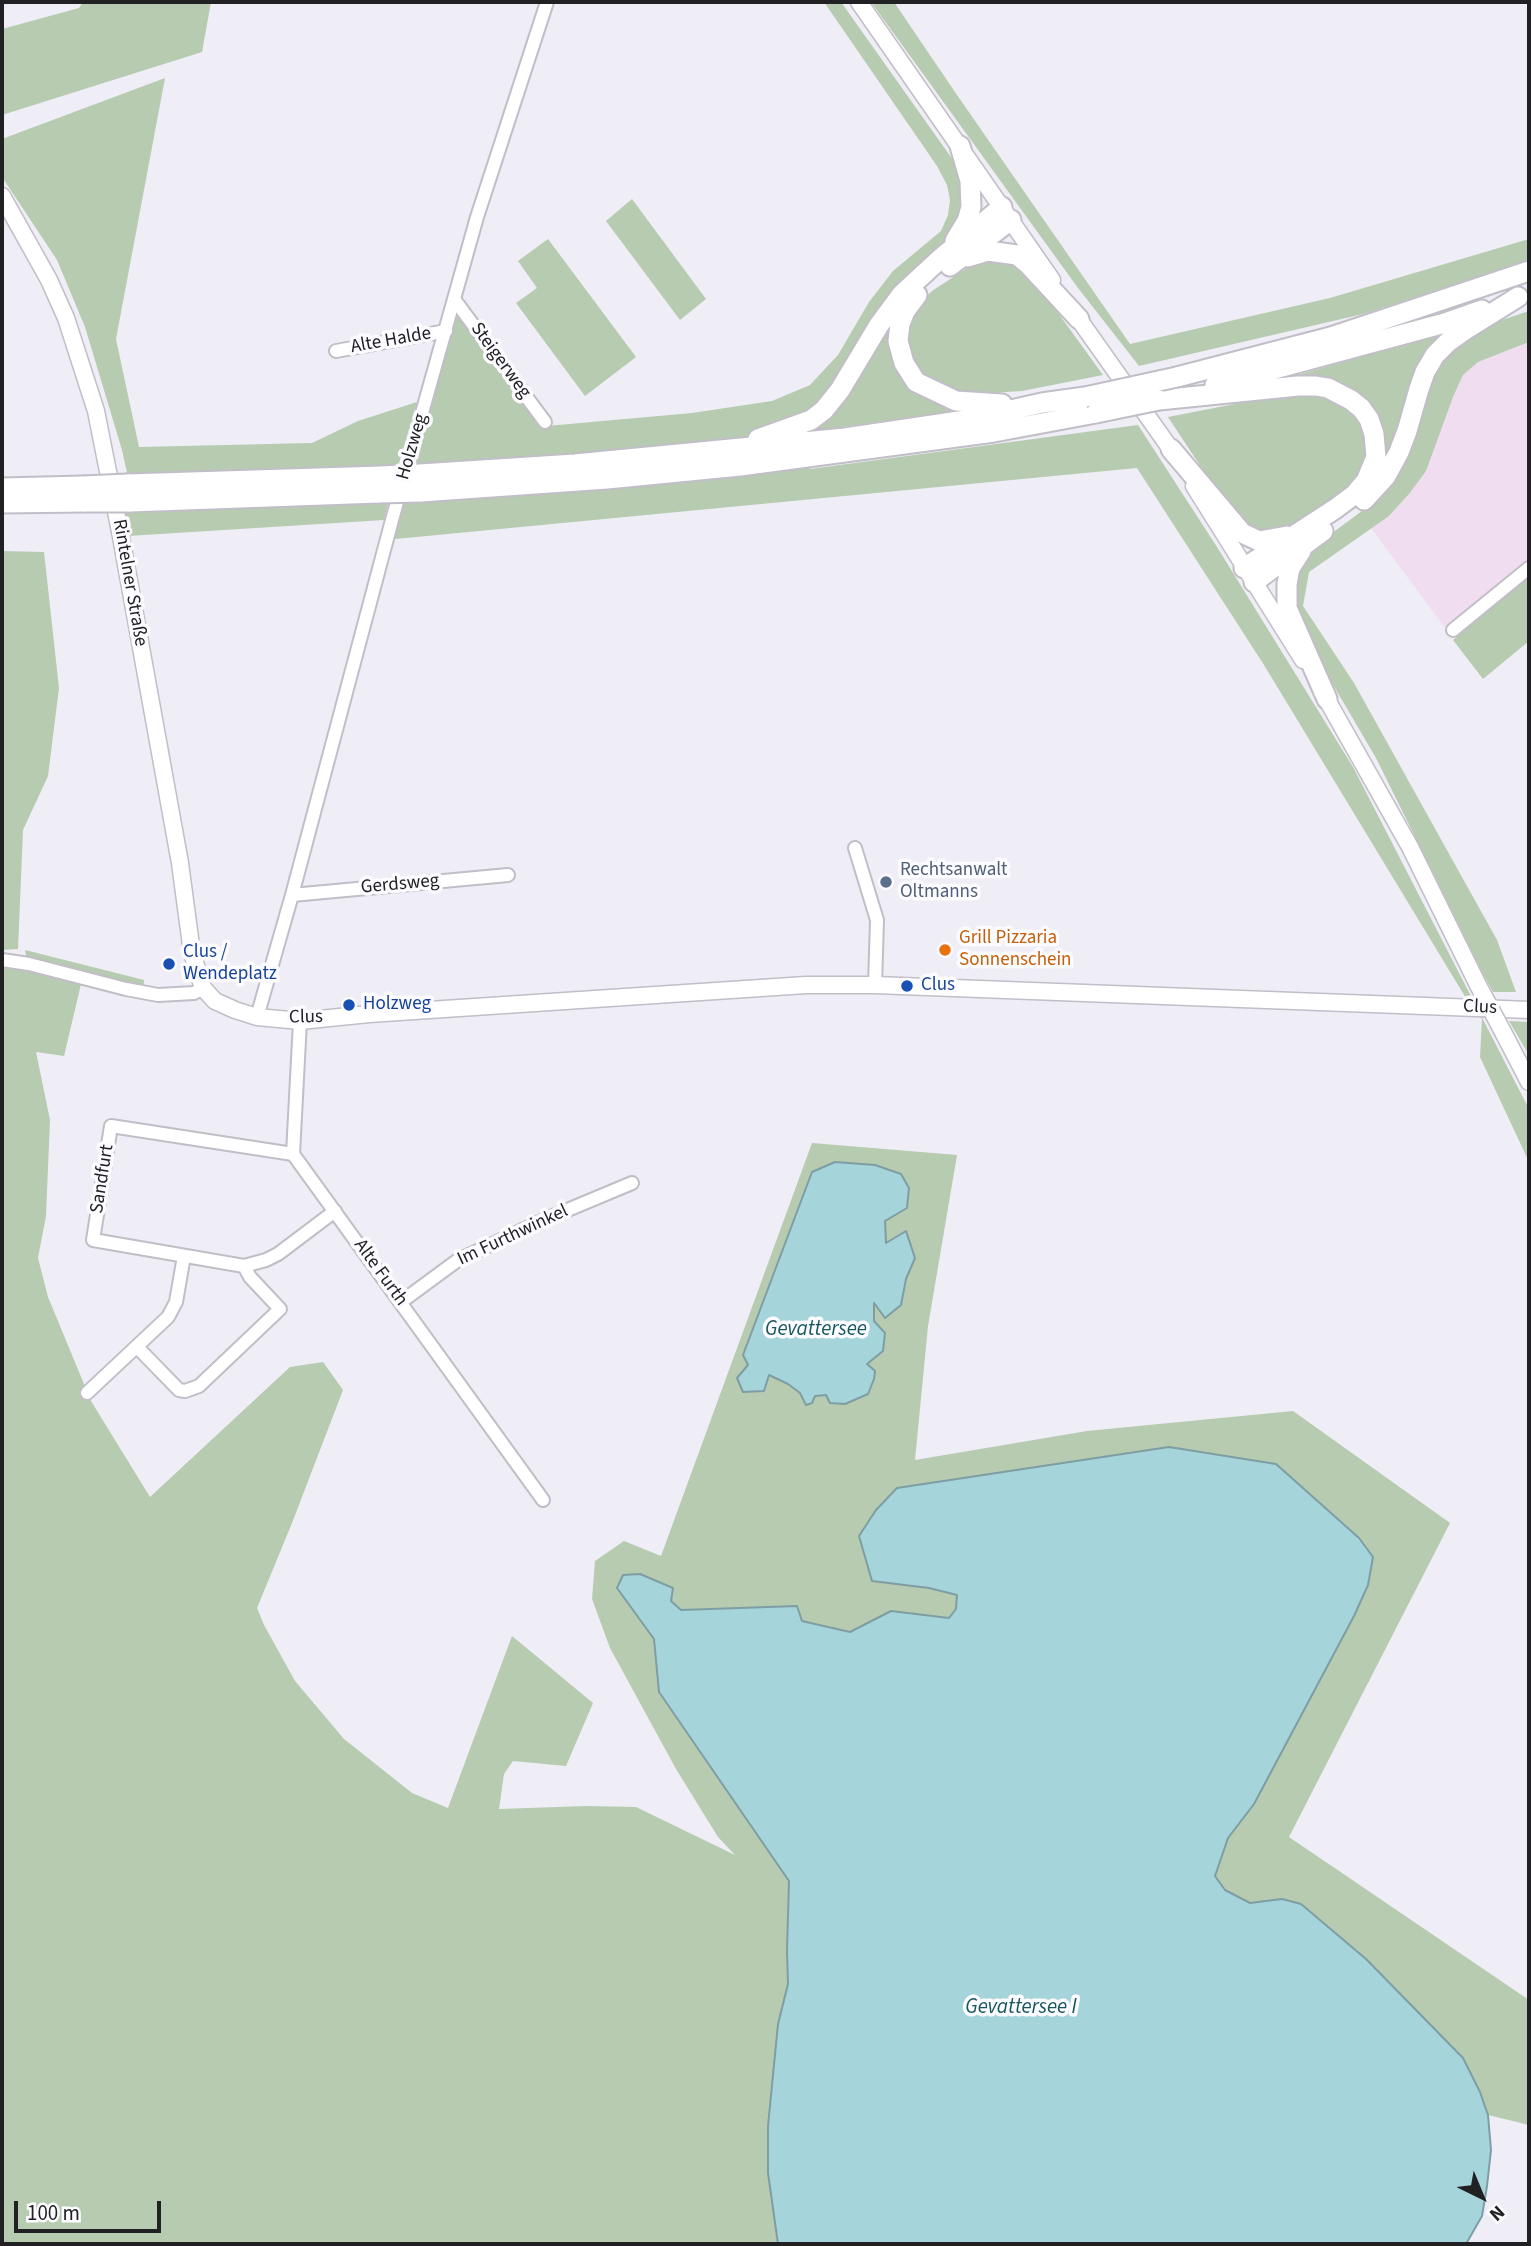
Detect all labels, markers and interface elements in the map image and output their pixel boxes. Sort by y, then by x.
street label: Steigerweg [465,319,535,403]
street label: Alte Halde [349,323,433,359]
street label: Holzweg [393,411,433,483]
street label: Rintelner Straße [107,518,151,648]
place label: Rechtsanwalt Oltmanns [900,860,1008,904]
street label: Gerdsweg [360,870,440,900]
marker: Rechtsanwalt Oltmanns [878,874,894,890]
place label: Grill Pizzaria Sonnenschein [959,928,1071,972]
place label: Clus / Wendeplatz [183,942,277,986]
marker: Grill Pizzaria Sonnenschein [937,942,953,958]
marker: Clus / Wendeplatz [161,956,177,972]
place label: Clus [921,975,955,997]
marker: Clus [899,978,915,994]
place label: Holzweg [363,994,431,1016]
street label: Clus [1462,996,1498,1020]
marker: Holzweg [341,997,357,1013]
street label: Clus [289,1006,323,1030]
street label: Sandfurt [86,1143,120,1215]
street label: Im Furthwinkel [454,1200,572,1272]
street label: Alte Furth [348,1235,412,1311]
water label: Gevattersee [765,1317,867,1343]
water label: Gevattersee I [965,1995,1077,2021]
north arrow [1447,2162,1517,2232]
scale bar [18,2186,164,2230]
text: 100 m [27,2198,80,2228]
text: N [1483,2199,1510,2227]

